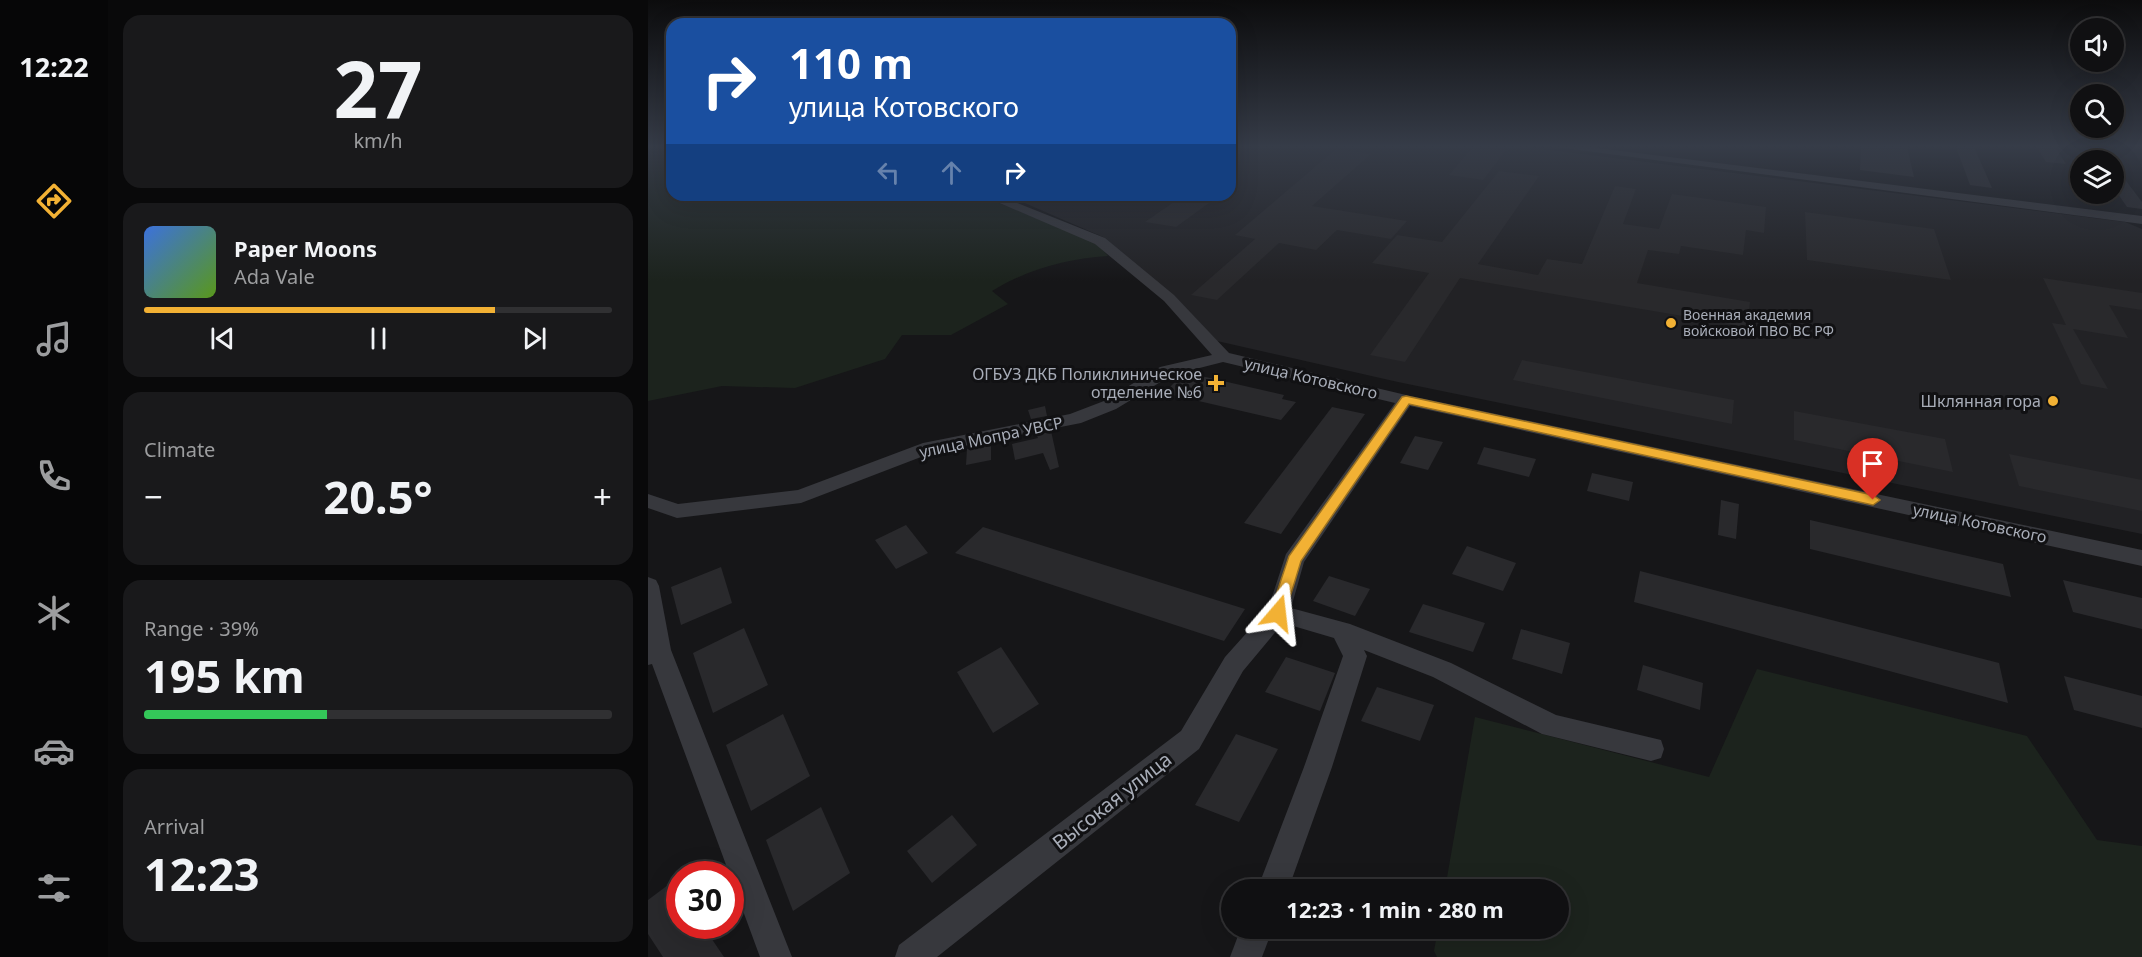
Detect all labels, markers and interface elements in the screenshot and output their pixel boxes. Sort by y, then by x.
map controls [2070,18,2124,204]
button: sound [2070,18,2124,72]
text: 110 m [789,34,913,91]
text: 27 [333,35,423,141]
icon: right [690,42,768,120]
text: 12:22 [19,48,89,85]
button: search [2070,84,2124,138]
text: улица Котовского [789,88,1019,125]
text: km/h [353,127,403,154]
button: layers [2070,150,2124,204]
icon: left [872,156,905,189]
icon: ahead [935,156,968,189]
icon: right [998,156,1031,189]
icon: directions [33,180,75,222]
text: Paper Moons [234,233,377,263]
text: Ada Vale [234,263,315,290]
place label: Военная академия войсковой ПВО ВС РФ [1683,305,1834,340]
marker: Военная академия войсковой ПВО ВС РФ [1664,316,1678,330]
icon: music [33,318,75,360]
icon: previous [206,322,239,355]
icon: pause [362,322,395,355]
icon: next [518,322,551,355]
street label: улица Котовского [1242,352,1380,404]
place label: ОГБУЗ ДКБ Поликлиническое отделение №6 [972,363,1202,403]
marker: ОГБУЗ ДКБ Поликлиническое отделение №6 [1207,374,1225,392]
place label: Шклянная гора [1920,390,2041,412]
marker: Шклянная гора [2046,394,2060,408]
street label: улица Мопра УВСР [917,411,1065,463]
text: Climate [144,436,215,463]
pin [1847,438,1898,500]
icon: arrive [1856,447,1889,480]
icon: phone [33,455,75,497]
text: 20.5° [324,466,432,527]
text: − [144,474,163,519]
text: + [593,474,612,519]
street label: улица Котовского [1911,498,2049,548]
position arrow [1246,581,1310,645]
icon: climate [33,592,75,634]
text: Range · 39% [144,615,259,642]
text: 195 km [144,645,305,706]
icon: car [33,730,75,772]
street label: Высокая улица [1046,745,1177,856]
text: Arrival [144,813,205,840]
text: 12:23 [144,843,260,904]
speed limit sign: 30 [666,861,744,939]
icon: filters [33,867,75,909]
text: 12:23 · 1 min · 280 m [1286,894,1504,924]

